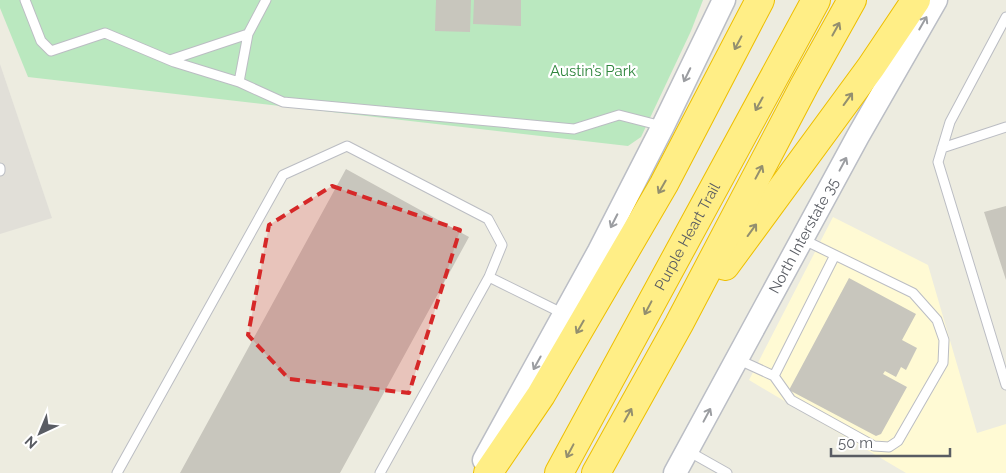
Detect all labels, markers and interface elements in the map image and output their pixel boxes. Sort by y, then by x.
one-way arrow [918,16,928,30]
one-way arrow [831,22,841,37]
one-way arrow [733,35,742,50]
park label: Austin’s Park [550,62,636,80]
one-way arrow [682,67,691,82]
one-way arrow [842,93,853,106]
one-way arrow [754,97,764,111]
one-way arrow [838,157,848,172]
one-way arrow [754,165,764,180]
street label: North Interstate 35 [765,175,842,297]
street label: Purple Heart Trail [651,179,724,294]
one-way arrow [657,179,666,194]
one-way arrow [609,213,619,228]
one-way arrow [747,223,757,237]
one-way arrow [643,301,653,316]
one-way arrow [575,320,585,334]
one-way arrow [532,356,542,371]
one-way arrow [702,407,712,422]
north arrow [15,408,65,458]
one-way arrow [624,408,634,423]
scale bar [831,426,950,458]
text: N [22,433,40,452]
text: 50 m [838,434,873,452]
one-way arrow [565,444,575,458]

